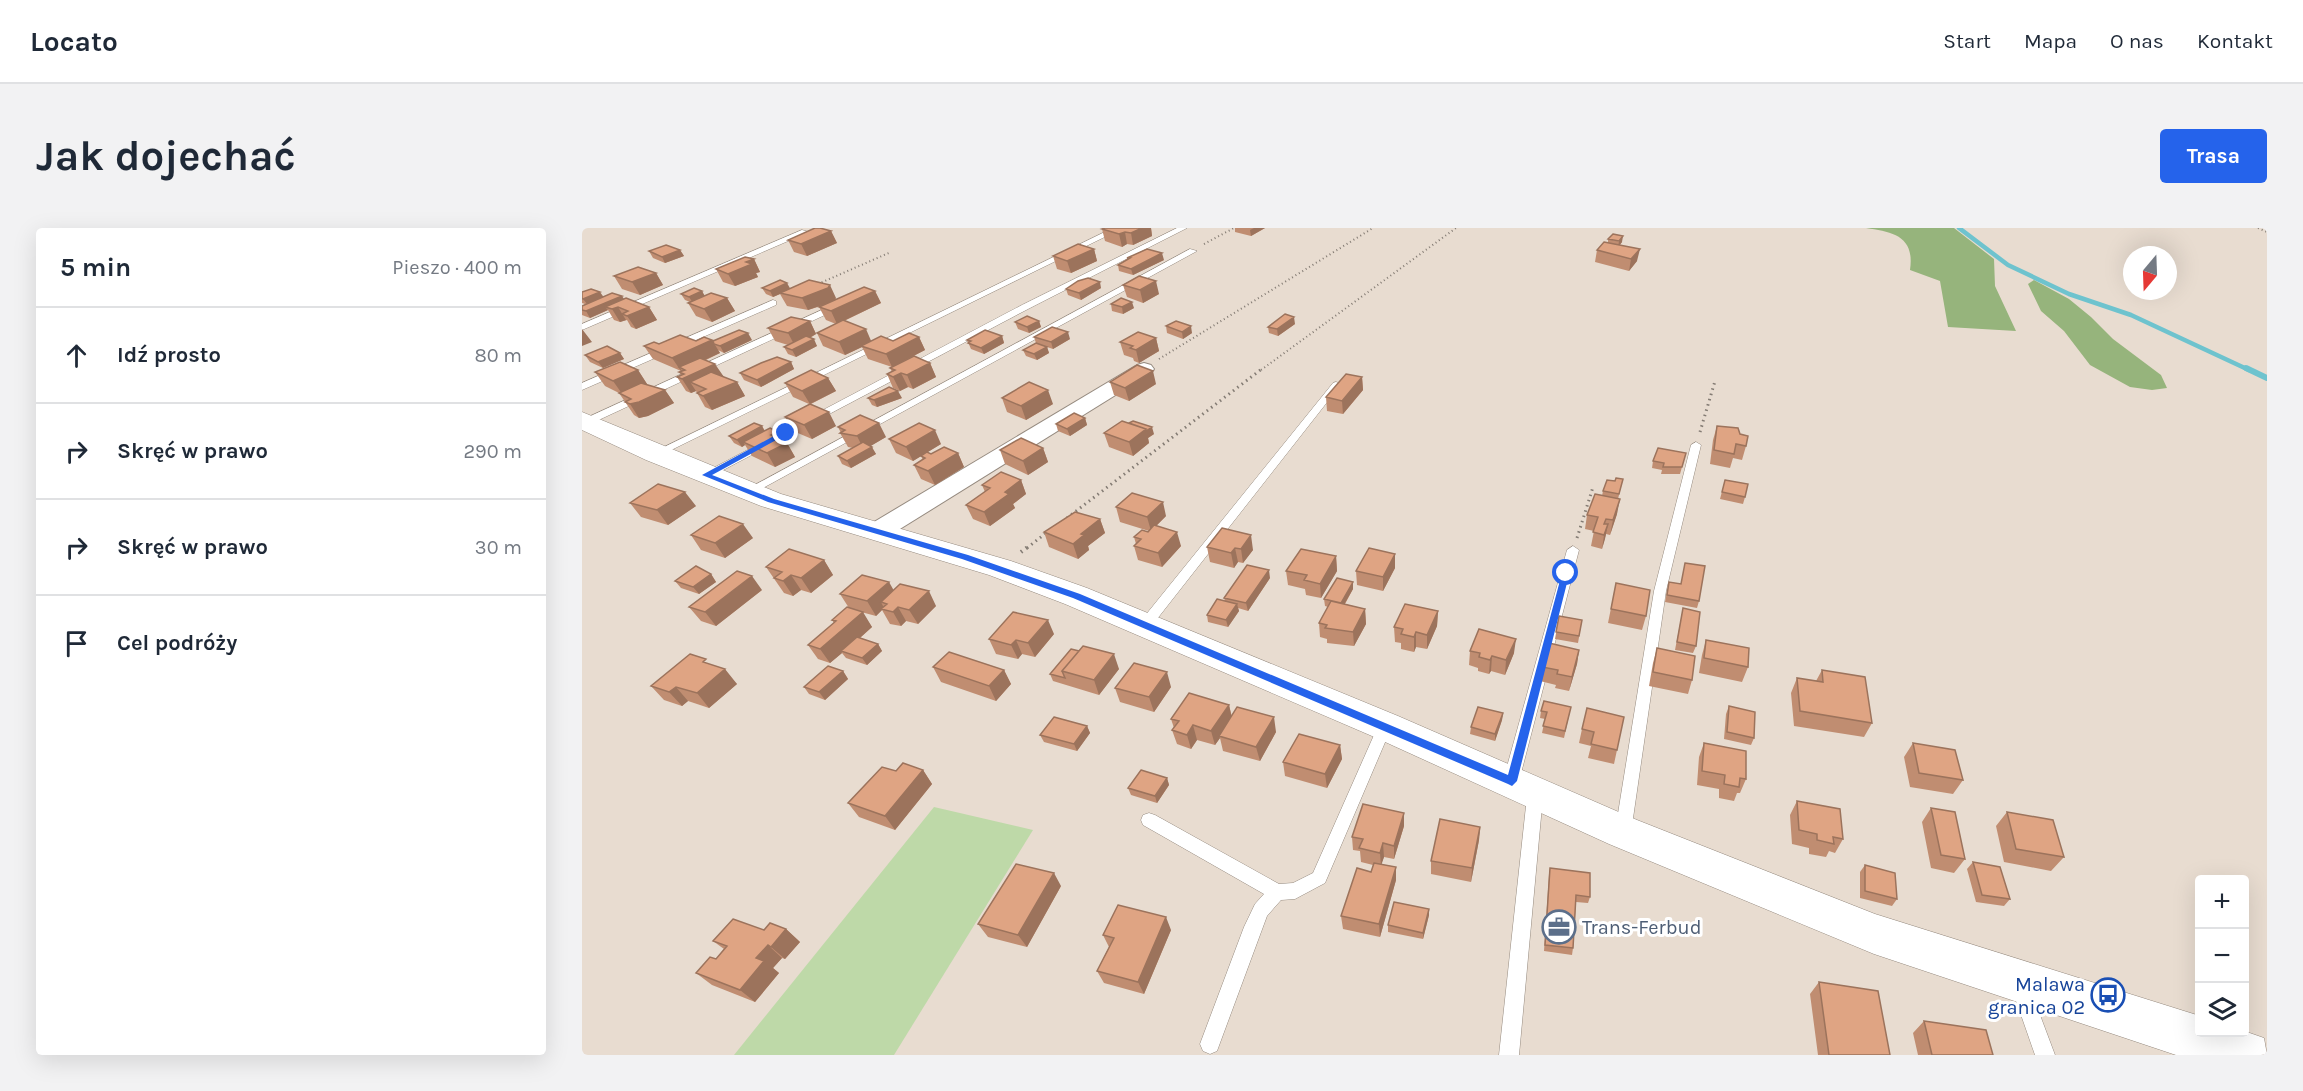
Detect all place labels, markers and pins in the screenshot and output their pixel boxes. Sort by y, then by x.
office icon: Trans-Ferbud [1541,909,1577,945]
place label: Trans-Ferbud [1582,916,1702,939]
place label: Malawa granica 02 [1988,973,2085,1019]
bus stop icon: Malawa granica 02 [2090,977,2126,1013]

